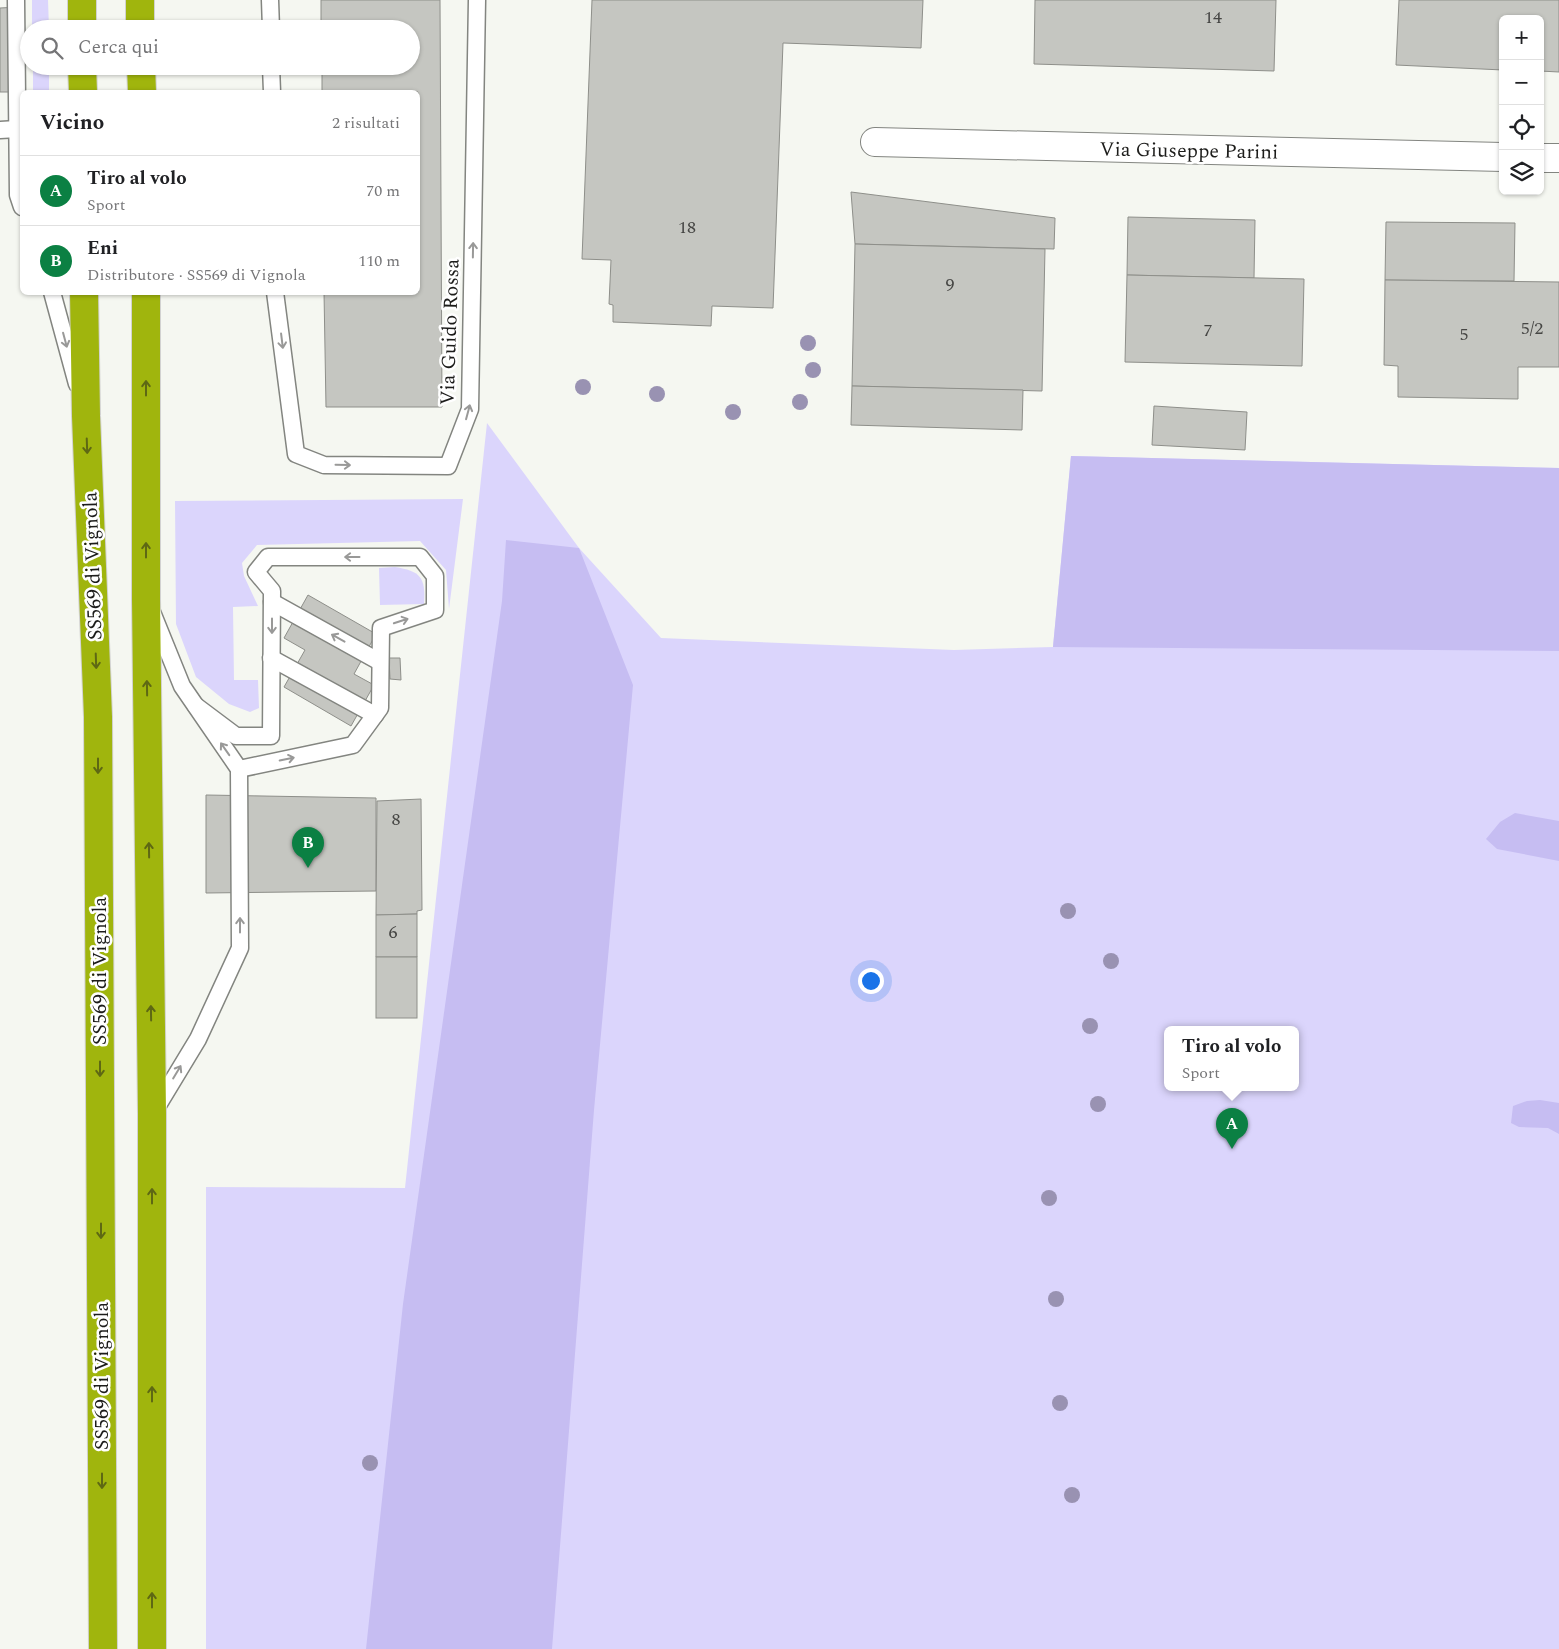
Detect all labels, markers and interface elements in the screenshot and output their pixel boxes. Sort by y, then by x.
house number: 14 [1204,4,1222,31]
map controls [1499,15,1544,195]
button: + [1499,15,1544,60]
search box [20,20,420,75]
text: Cerca qui [78,33,159,62]
icon: search [38,34,66,62]
button: − [1499,60,1544,105]
button: locate [1499,105,1544,150]
text: Vicino [40,107,104,139]
text: 2 risultati [332,111,400,135]
street label: Via Giuseppe Parini [1099,134,1279,168]
button: layers [1499,150,1544,195]
text: Tiro al volo [87,164,187,193]
text: A [50,179,62,203]
text: 70 m [366,179,400,203]
text: Sport [87,193,125,217]
house number: 18 [678,214,696,241]
text: Eni [87,234,118,263]
one-way arrow [468,242,478,258]
text: B [50,249,62,273]
text: 110 m [358,249,400,273]
street label: Via Guido Rossa [432,258,468,406]
text: Distributore · SS569 di Vignola [87,263,306,287]
house number: 9 [946,271,955,298]
house number: 5/2 [1521,315,1543,342]
house number: 7 [1204,317,1213,344]
house number: 5 [1460,321,1469,348]
one-way arrow [61,331,70,347]
one-way arrow [277,333,287,349]
one-way arrow [141,380,151,396]
one-way arrow [464,405,473,421]
one-way arrow [82,438,91,454]
one-way arrow [334,460,351,470]
street label: SS569 di Vignola [75,491,111,641]
one-way arrow [141,543,151,559]
one-way arrow [344,552,360,562]
one-way arrow [392,616,408,626]
one-way arrow [267,617,276,633]
one-way arrow [331,633,345,643]
one-way arrow [91,653,100,669]
one-way arrow [142,680,152,696]
one-way arrow [220,742,231,756]
one-way arrow [278,753,294,763]
one-way arrow [93,758,103,774]
house number: 8 [392,806,401,833]
pin: B [292,827,324,868]
one-way arrow [144,843,154,859]
street label: SS569 di Vignola [85,897,115,1045]
one-way arrow [235,917,245,934]
house number: 6 [389,919,398,946]
your location [858,968,884,994]
one-way arrow [146,1005,156,1022]
popup [1164,1026,1299,1091]
text: Tiro al volo [1182,1032,1281,1061]
one-way arrow [95,1060,105,1076]
text: Sport [1182,1061,1220,1085]
one-way arrow [173,1066,183,1080]
pin: A [1216,1108,1248,1149]
one-way arrow [147,1188,157,1204]
one-way arrow [96,1222,106,1239]
street label: SS569 di Vignola [87,1302,117,1450]
one-way arrow [147,1386,156,1402]
one-way arrow [97,1472,107,1489]
one-way arrow [147,1593,157,1609]

